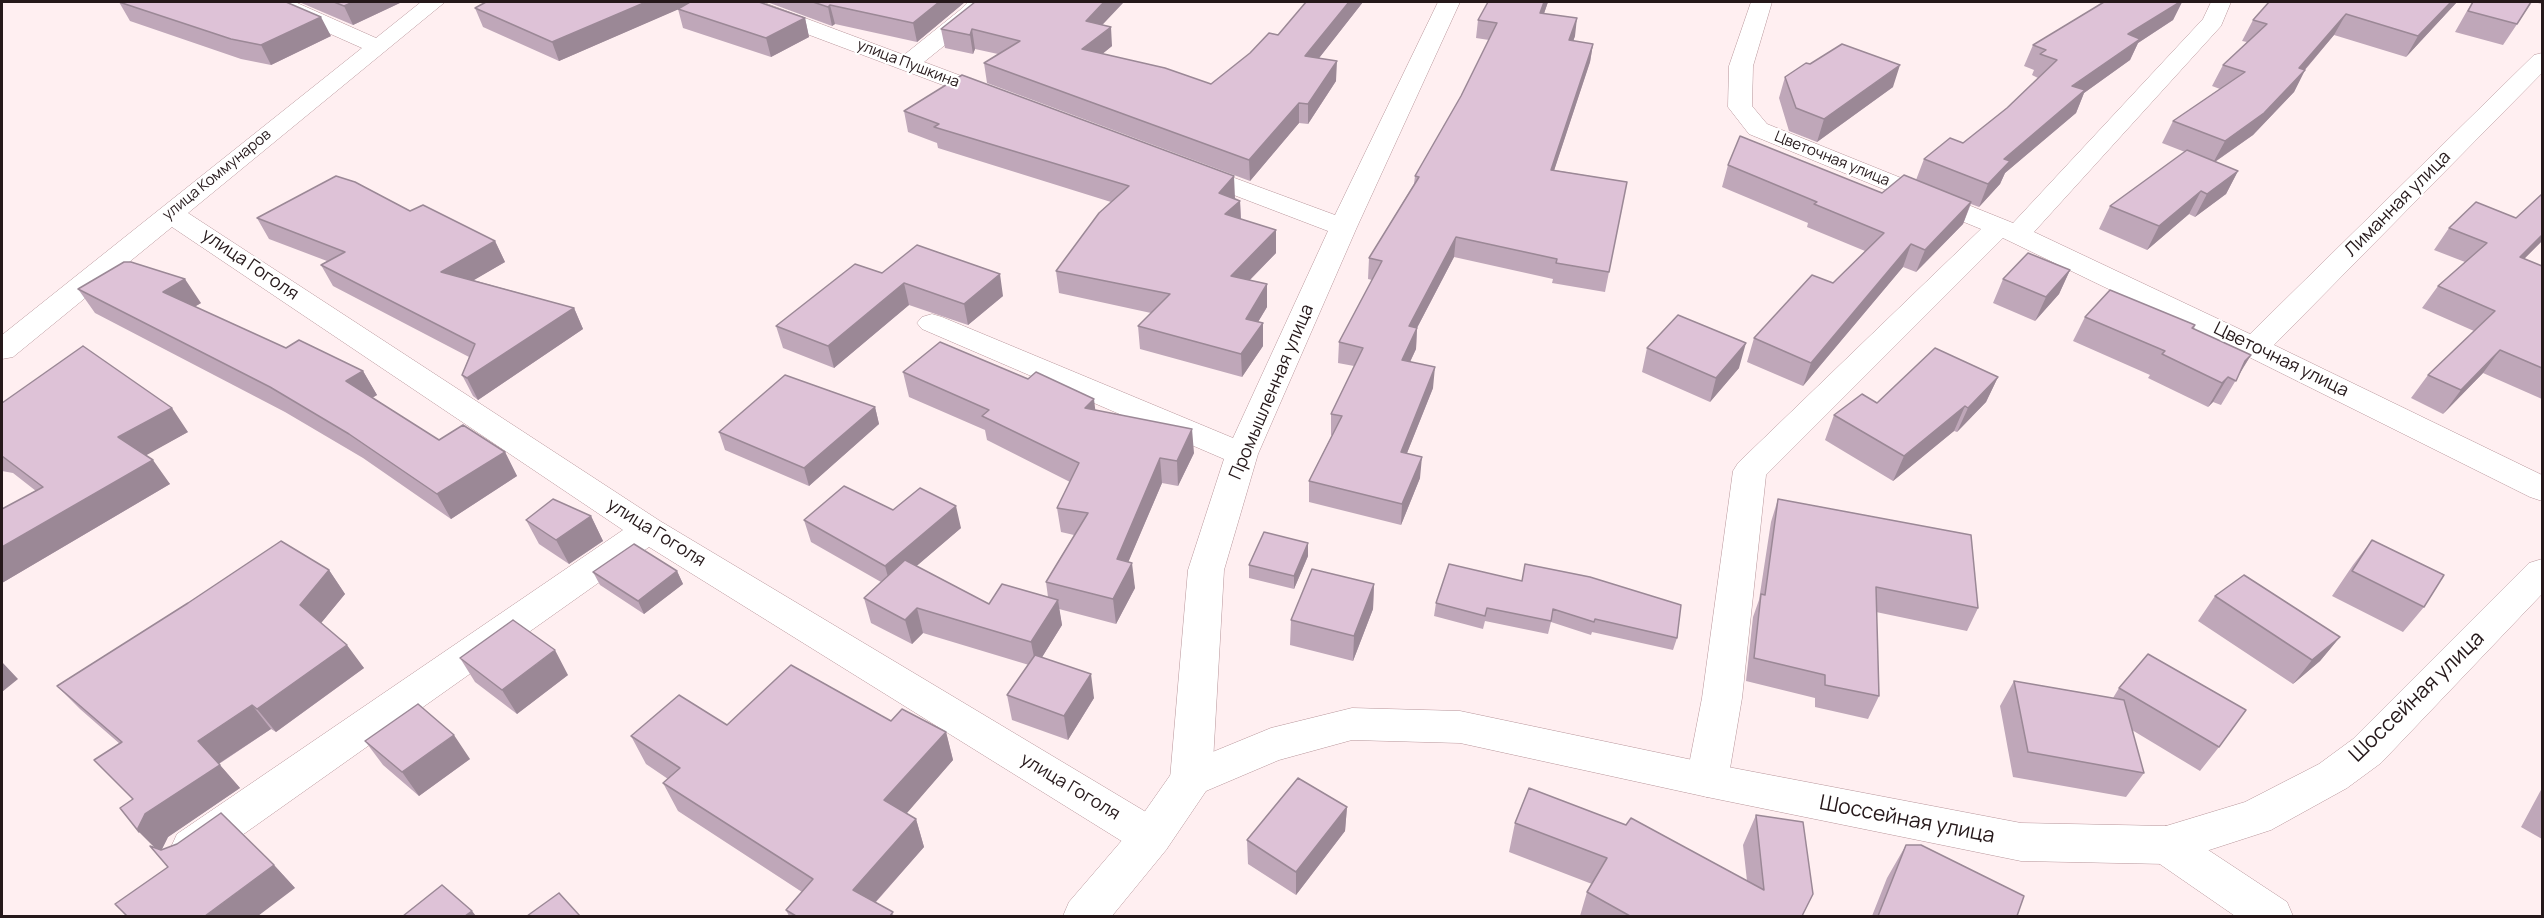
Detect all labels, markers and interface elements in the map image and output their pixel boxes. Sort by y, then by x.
street label: улица Пушкина [854,36,962,92]
street label: улица Коммунаров [159,126,275,224]
street label: Цветочная улица [1772,128,1892,190]
street label: Лиманная улица [2341,147,2455,261]
street label: улица Гоголя [197,225,303,305]
street label: Промышленная улица [1225,301,1319,483]
street label: Цветочная улица [2210,318,2352,402]
street label: улица Гоголя [603,494,709,572]
street label: Шоссейная улица [2344,626,2490,768]
street label: улица Гоголя [1016,749,1124,825]
street label: Шоссейная улица [1817,791,1997,849]

